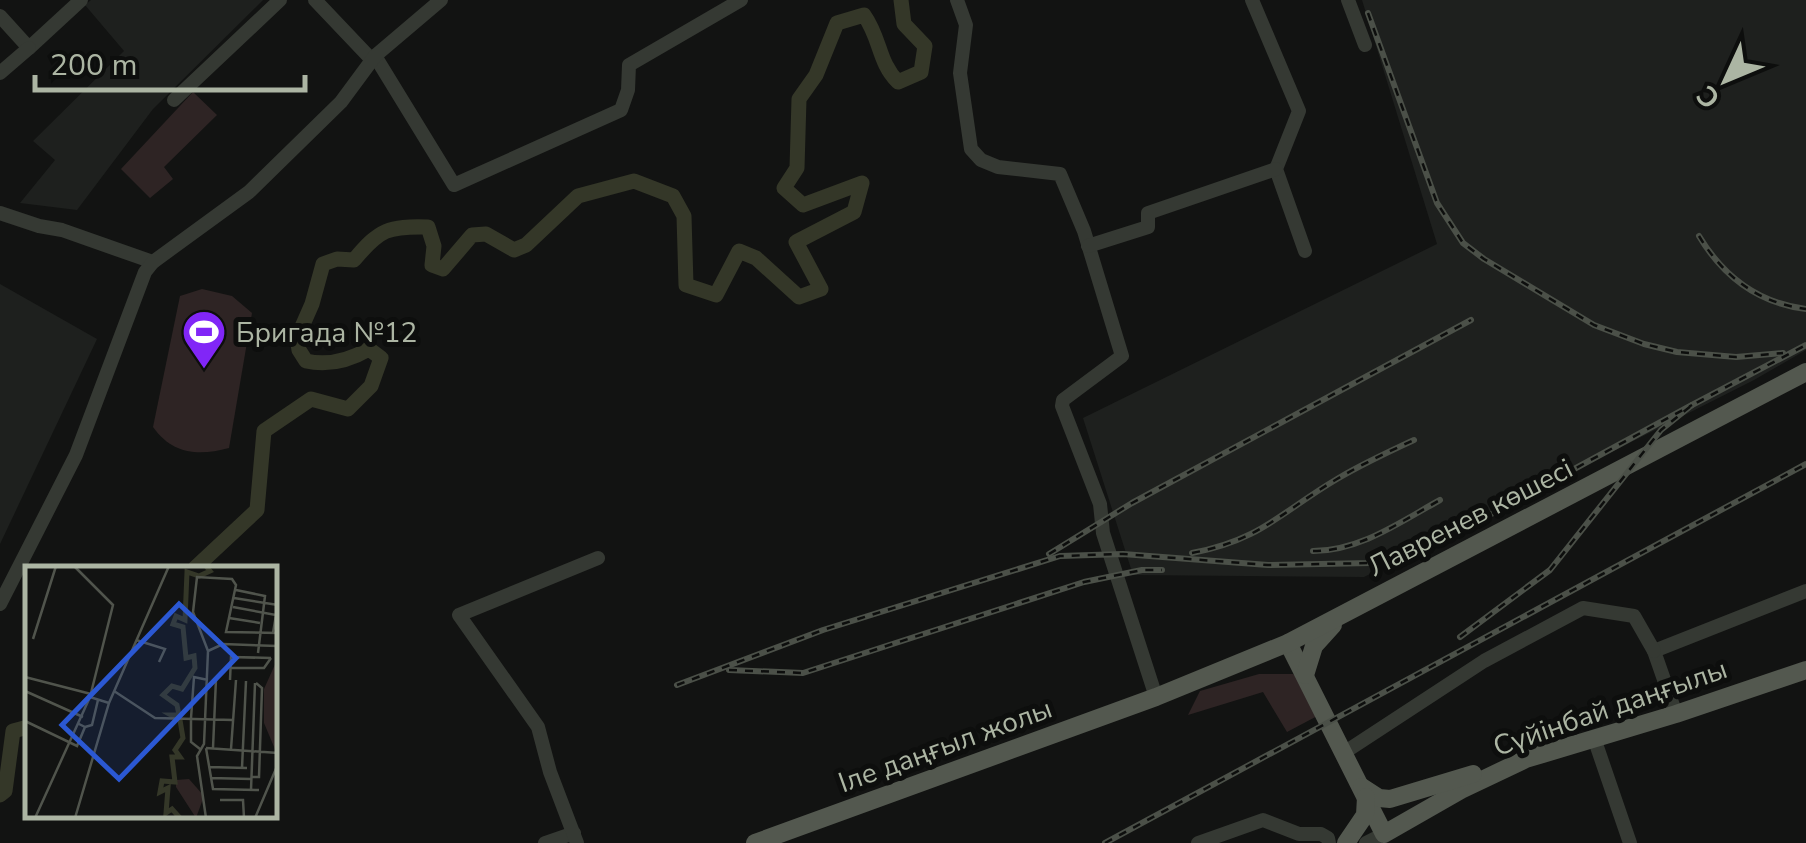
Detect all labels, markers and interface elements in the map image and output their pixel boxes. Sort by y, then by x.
scale bar [35,30,305,92]
north arrow [1676,30,1776,130]
text: 200 m [50,45,137,86]
text: С [1688,77,1729,117]
sports icon: Бригада №12 [181,309,227,370]
place label: Бригада №12 [236,314,417,352]
street label: Лавренев көшесі [1361,450,1579,586]
inset map [25,566,278,818]
street label: Сүйінбай даңғылы [1488,650,1732,766]
street label: Іле даңғыл жолы [833,690,1057,802]

